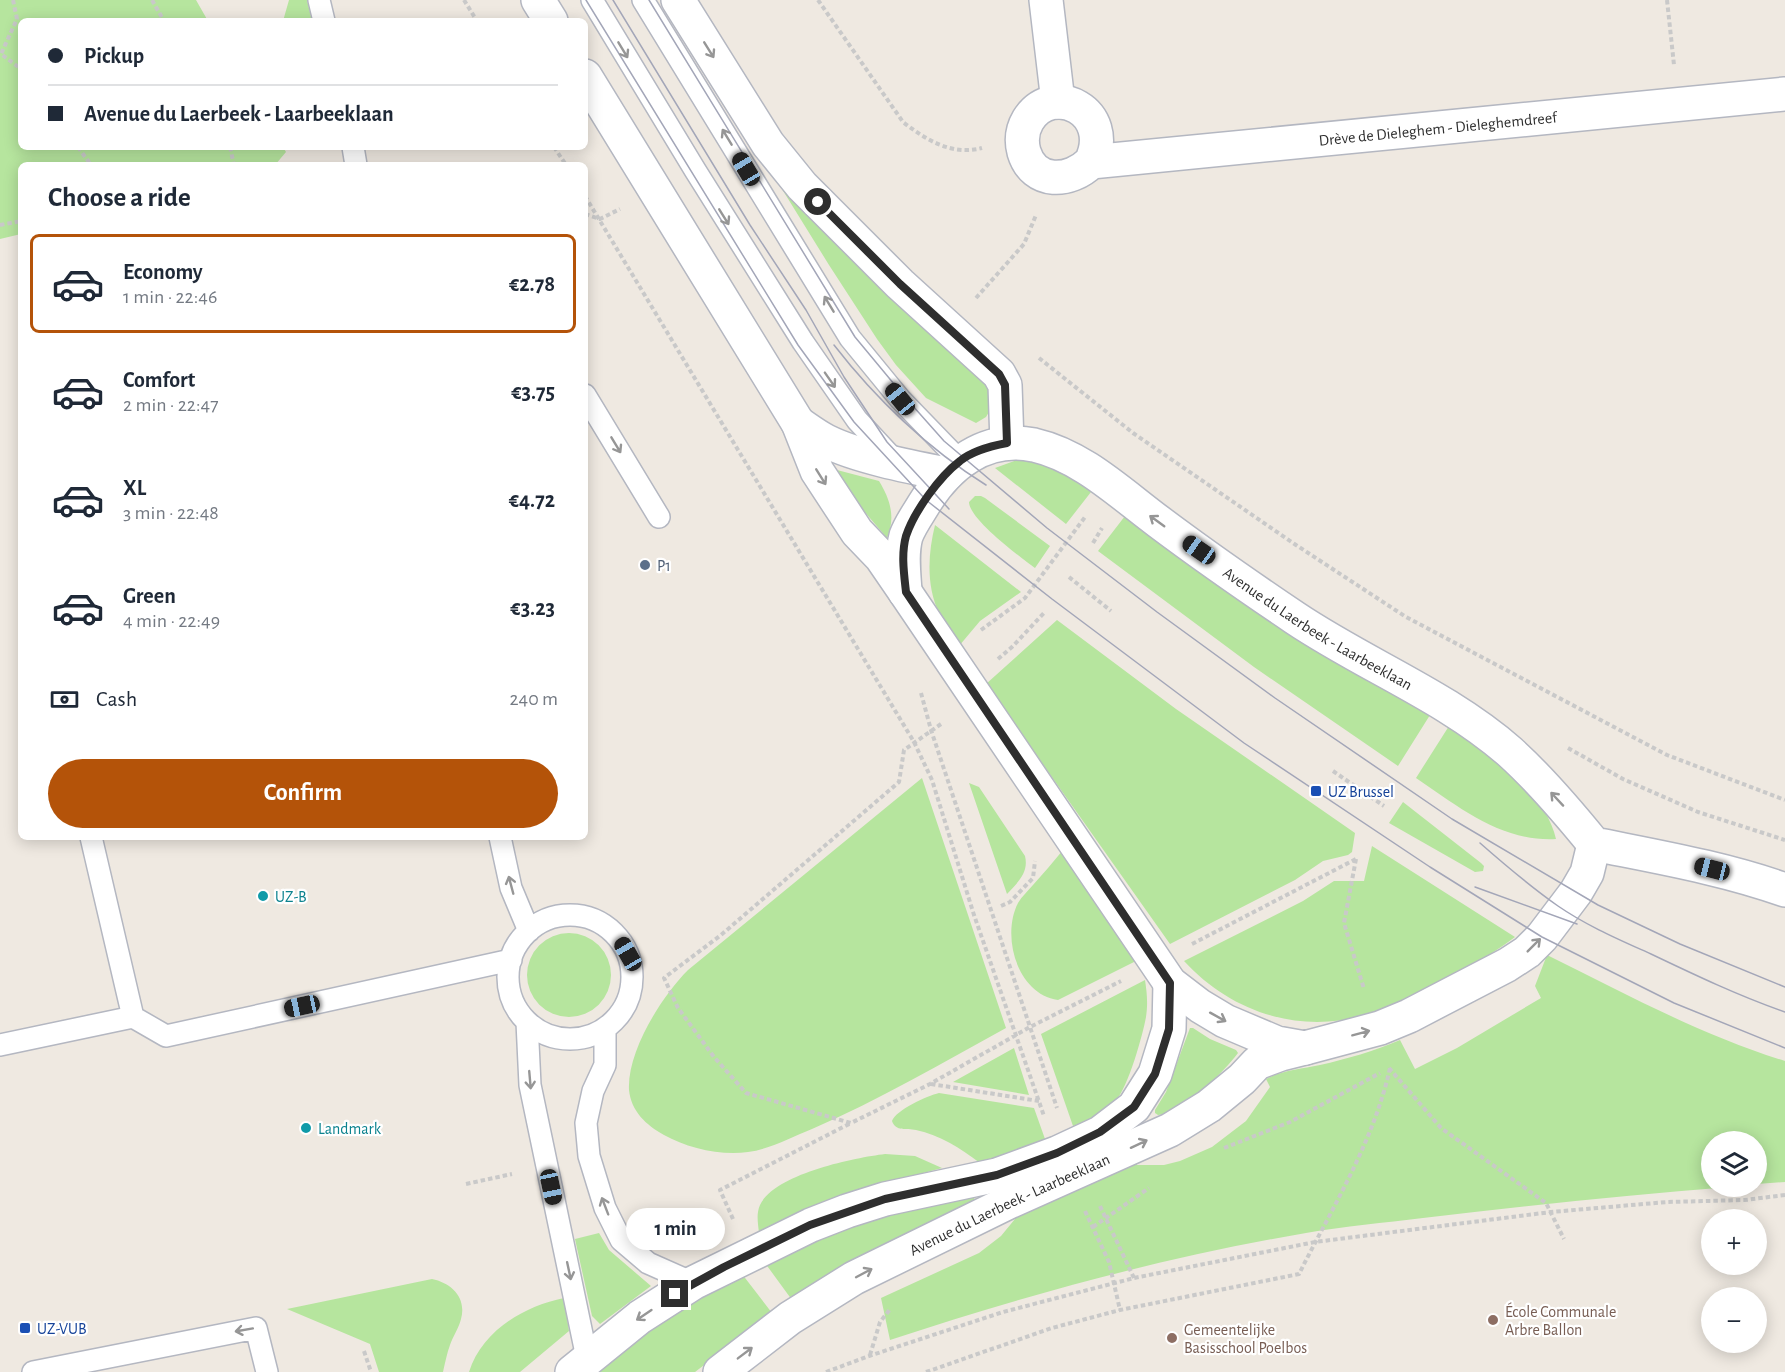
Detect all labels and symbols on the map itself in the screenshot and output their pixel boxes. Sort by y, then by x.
one-way arrow [617,41,629,58]
one-way arrow [704,41,716,58]
street label: Drève de Dieleghem - Dieleghemdreef [1318,109,1559,149]
one-way arrow [721,129,733,146]
car [729,149,763,189]
route start [804,188,831,215]
one-way arrow [718,208,730,225]
one-way arrow [822,296,834,313]
one-way arrow [824,372,836,388]
car [882,379,918,419]
one-way arrow [610,436,622,453]
one-way arrow [816,468,828,485]
one-way arrow [1150,514,1166,527]
car [1179,532,1219,568]
marker: P1 [638,558,652,572]
place label: P1 [657,558,671,574]
street label: Avenue du Laerbeek - Laarbeeklaan [1220,564,1415,693]
marker: UZ Brussel [1309,784,1323,798]
place label: UZ Brussel [1328,784,1394,800]
one-way arrow [1550,792,1564,807]
car [1692,856,1732,882]
one-way arrow [505,876,516,895]
marker: UZ-B [256,889,270,903]
place label: UZ-B [275,889,307,905]
car [611,934,645,974]
one-way arrow [1527,937,1542,952]
car [283,993,321,1019]
one-way arrow [1210,1011,1227,1023]
one-way arrow [1352,1027,1371,1038]
one-way arrow [525,1070,536,1089]
marker: Landmark [299,1121,313,1135]
place label: Landmark [318,1121,382,1137]
one-way arrow [1130,1138,1148,1150]
street label: Avenue du Laerbeek - Laarbeeklaan [907,1151,1112,1259]
car [538,1168,564,1206]
one-way arrow [599,1198,610,1216]
callout: 1 min [626,1207,724,1249]
one-way arrow [564,1261,575,1280]
one-way arrow [855,1266,873,1278]
route end [661,1280,688,1307]
place label: École Communale Arbre Ballon [1505,1302,1616,1338]
one-way arrow [636,1309,652,1321]
marker: École Communale Arbre Ballon [1486,1313,1500,1327]
marker: UZ-VUB [18,1321,32,1335]
place label: UZ-VUB [37,1321,87,1337]
place label: Gemeentelijke Basisschool Poelbos [1184,1322,1307,1356]
one-way arrow [235,1325,254,1336]
marker: Gemeentelijke Basisschool Poelbos [1165,1331,1179,1345]
one-way arrow [736,1346,752,1359]

